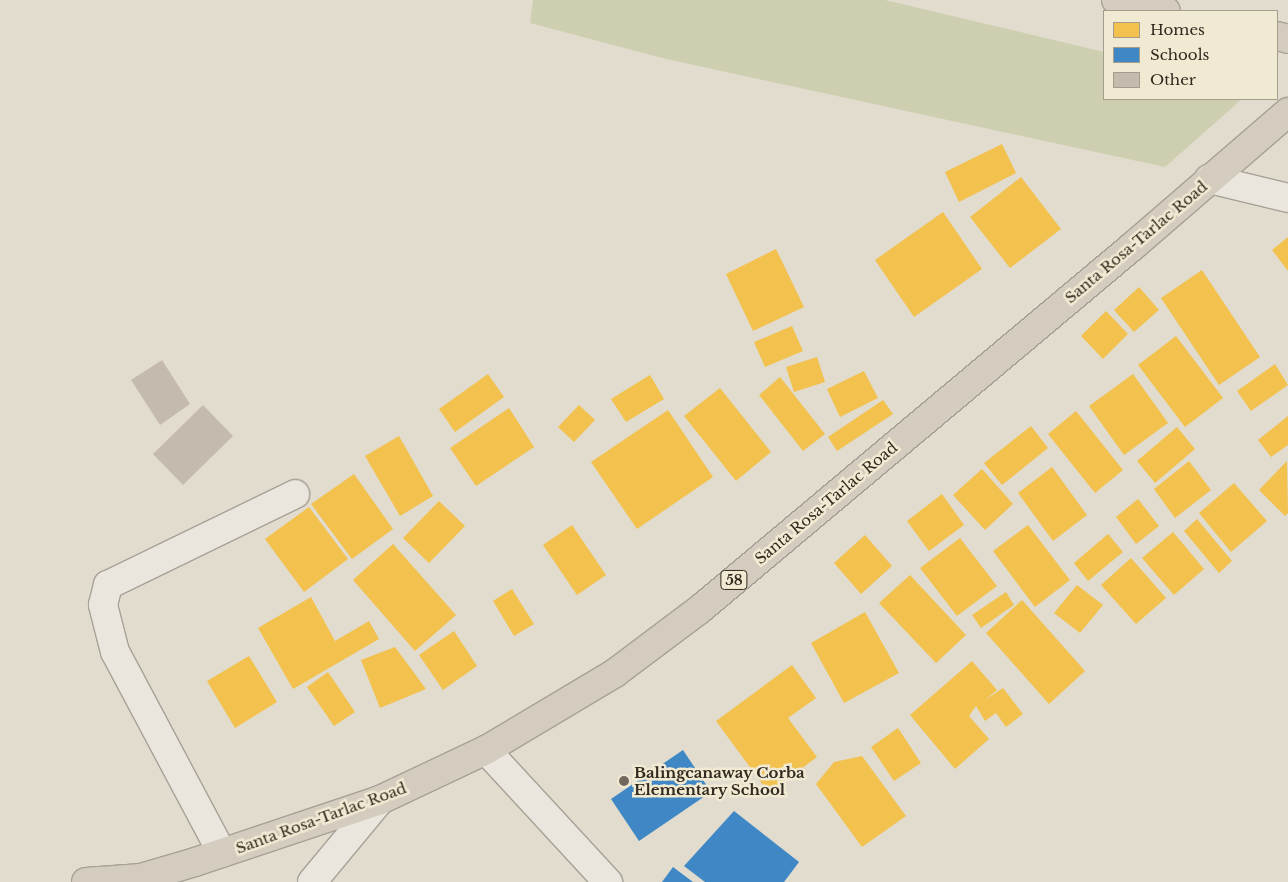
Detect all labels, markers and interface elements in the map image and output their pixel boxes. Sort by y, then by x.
legend [1103,10,1278,100]
text: Homes [1150,20,1205,39]
text: Schools [1150,45,1209,64]
text: Other [1150,70,1196,89]
street label: Santa Rosa-Tarlac Road [1061,177,1211,307]
street label: Santa Rosa-Tarlac Road [751,438,901,568]
road number: 58 [720,568,748,592]
place label: Balingcanaway Corba Elementary School [634,763,805,798]
marker: Balingcanaway Corba Elementary School [618,775,630,787]
street label: Santa Rosa-Tarlac Road [233,779,409,857]

